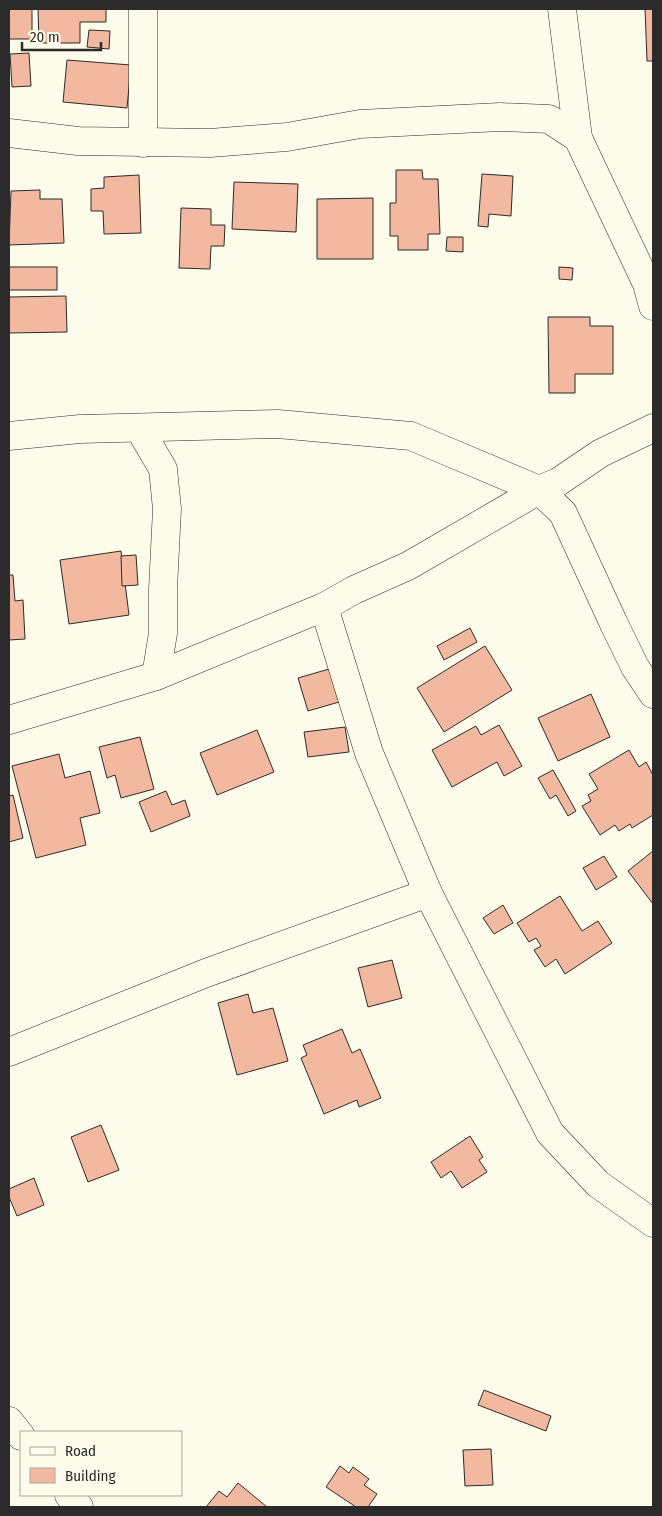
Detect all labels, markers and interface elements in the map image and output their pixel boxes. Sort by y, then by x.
scale bar [22,20,101,52]
text: 20 m [30,28,60,46]
legend [20,1431,182,1496]
text: Road [65,1442,96,1460]
text: Building [65,1467,116,1485]

